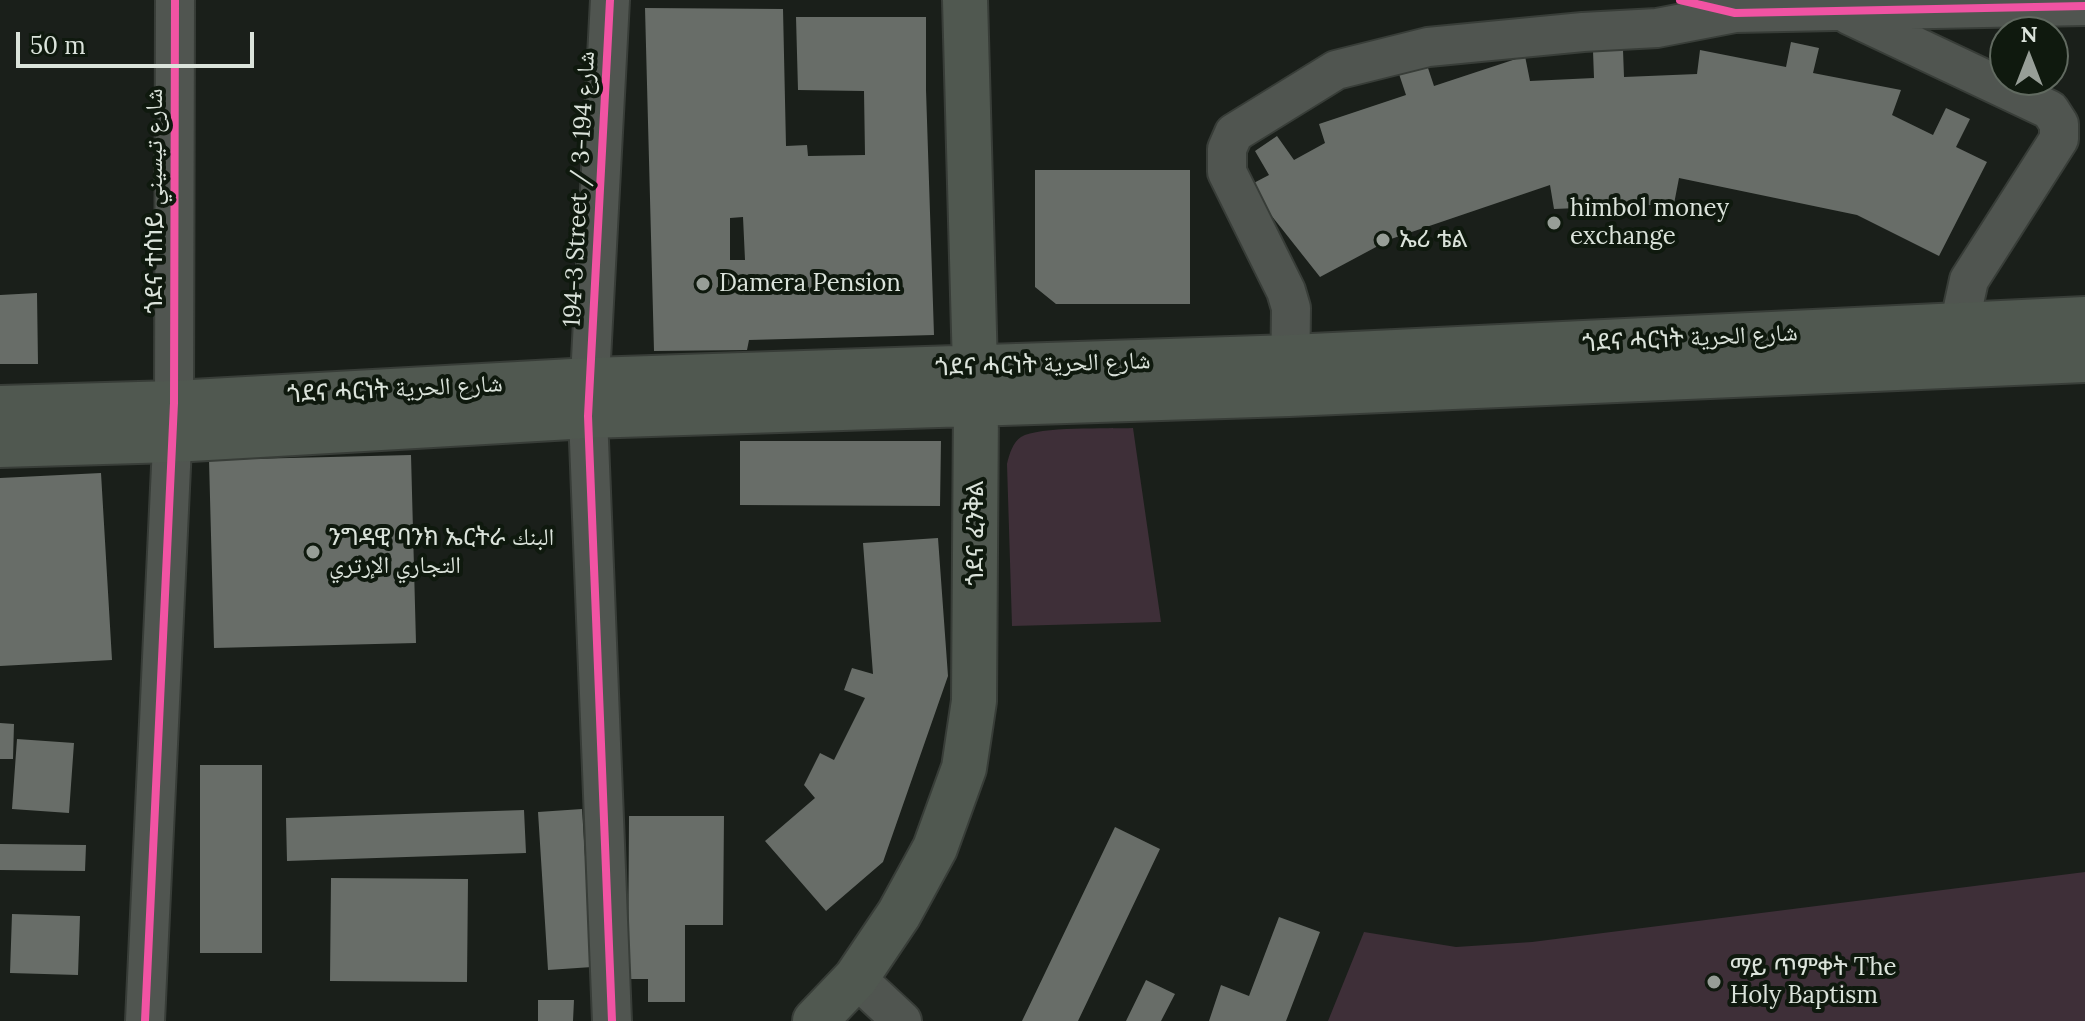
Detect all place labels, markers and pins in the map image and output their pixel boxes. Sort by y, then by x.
place label: himbol money exchange [1570,195,1729,251]
marker: himbol money exchange [1545,214,1563,232]
place label: ኤሪ ቴል [1399,226,1468,254]
marker: ኤሪ ቴል [1374,231,1392,249]
place label: Damera Pension [719,270,901,298]
marker: Damera Pension [694,275,712,293]
place label: ንግዳዊ ባንክ ኤርትራ البنك التجاري الإرتري [329,524,554,580]
marker: ንግዳዊ ባንክ ኤርትራ البنك التجاري الإرتري [304,543,322,561]
place label: ማይ ጥምቀት The Holy Baptism [1730,954,1897,1010]
marker: ማይ ጥምቀት The Holy Baptism [1705,973,1723,991]

